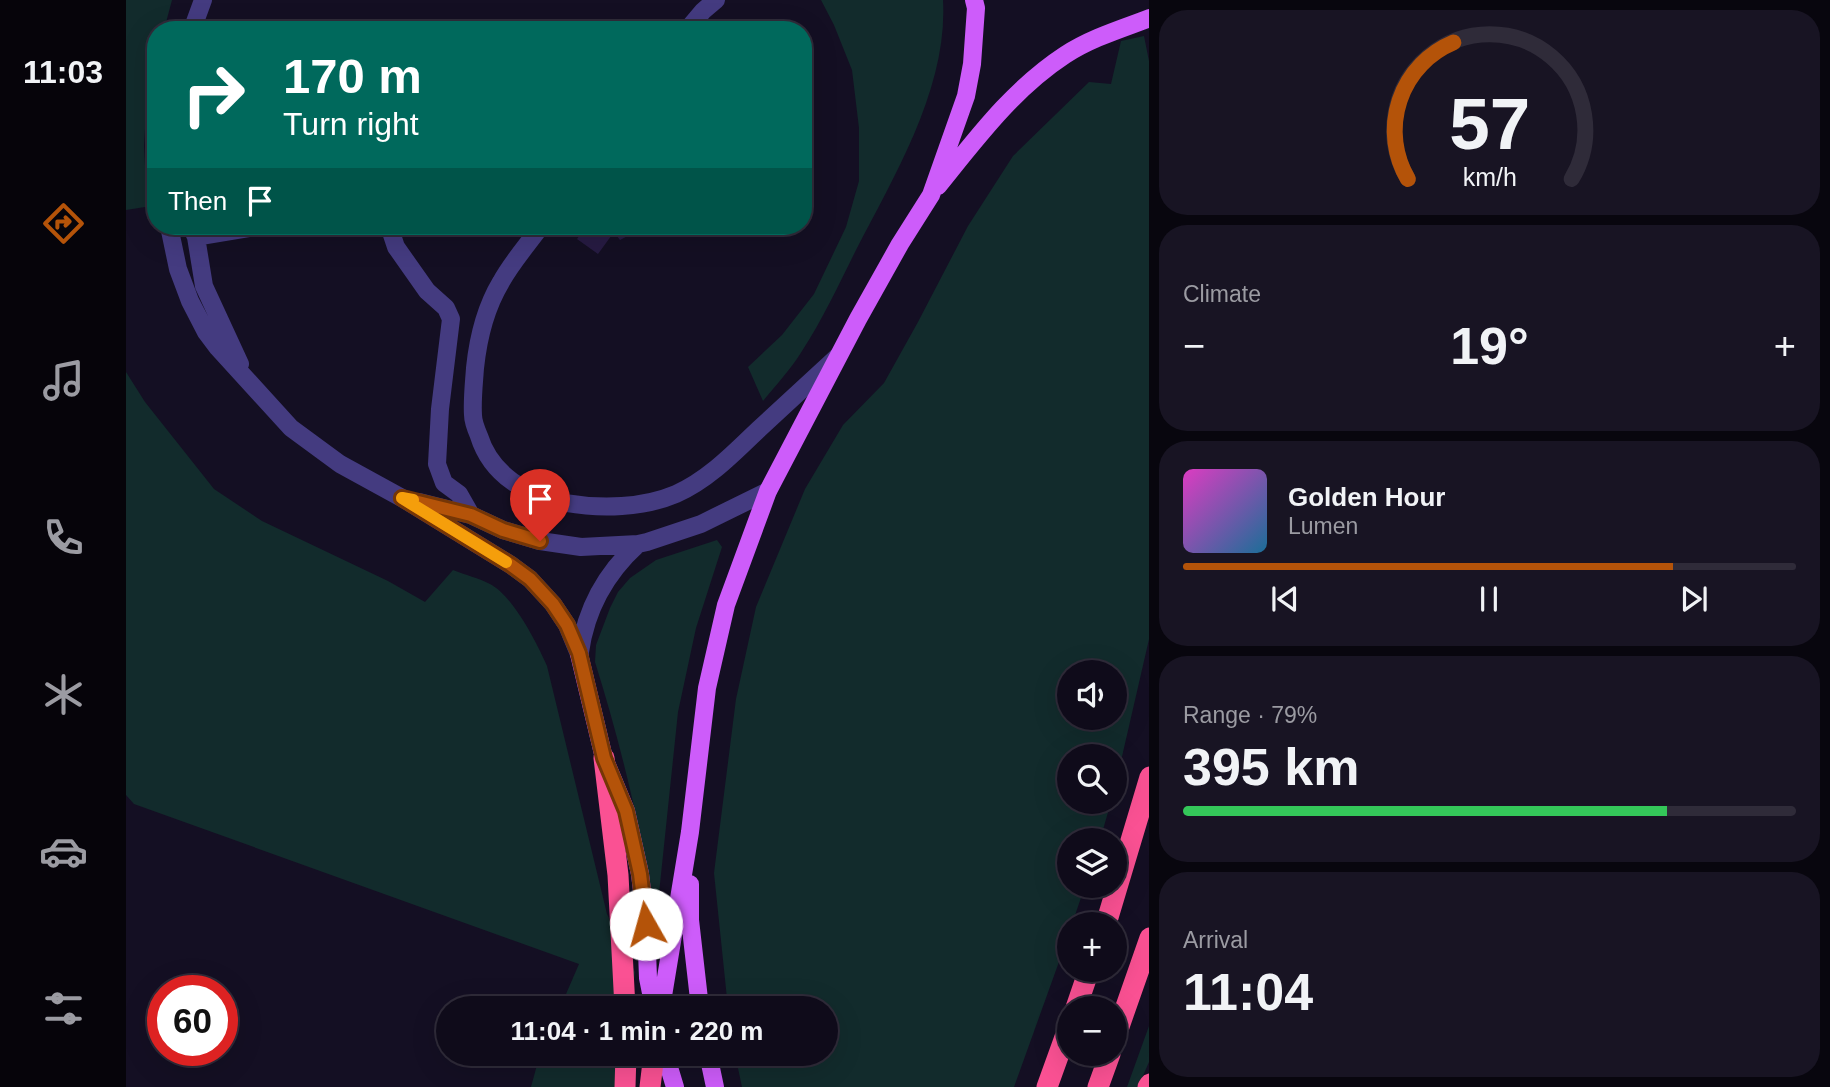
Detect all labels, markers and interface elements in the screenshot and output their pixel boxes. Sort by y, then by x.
icon: right [168,49,259,140]
text: 170 m [283,49,422,103]
text: 11:03 [23,54,103,90]
text: 57 [1449,83,1530,164]
text: Turn right [283,106,419,142]
text: km/h [1462,163,1517,191]
icon: arrive [241,182,279,220]
text: Then [168,186,227,216]
icon: directions [39,199,88,248]
text: Climate [1183,281,1261,307]
text: 19° [1450,317,1529,375]
text: − [1183,325,1205,367]
text: + [1774,325,1796,367]
icon: music [39,356,88,405]
pin [510,469,570,541]
icon: arrive [521,480,559,518]
text: Golden Hour [1288,482,1445,512]
icon: phone [39,513,88,562]
text: Lumen [1288,513,1358,539]
icon: previous [1266,580,1304,618]
icon: pause [1470,580,1508,618]
icon: next [1675,580,1713,618]
map controls [1057,660,1127,1066]
button: sound [1057,660,1127,730]
icon: climate [39,670,88,719]
text: Range · 79% [1183,702,1317,728]
text: 395 km [1183,738,1359,796]
button: search [1057,744,1127,814]
icon: car [39,827,88,876]
button: layers [1057,828,1127,898]
position arrow [609,887,683,961]
button: + [1057,912,1127,982]
text: Arrival [1183,927,1248,953]
text: 11:04 [1183,963,1313,1021]
speed limit sign: 60 [147,975,238,1066]
icon: filters [39,984,88,1033]
button: − [1057,996,1127,1066]
text: 11:04 · 1 min · 220 m [511,1016,763,1046]

